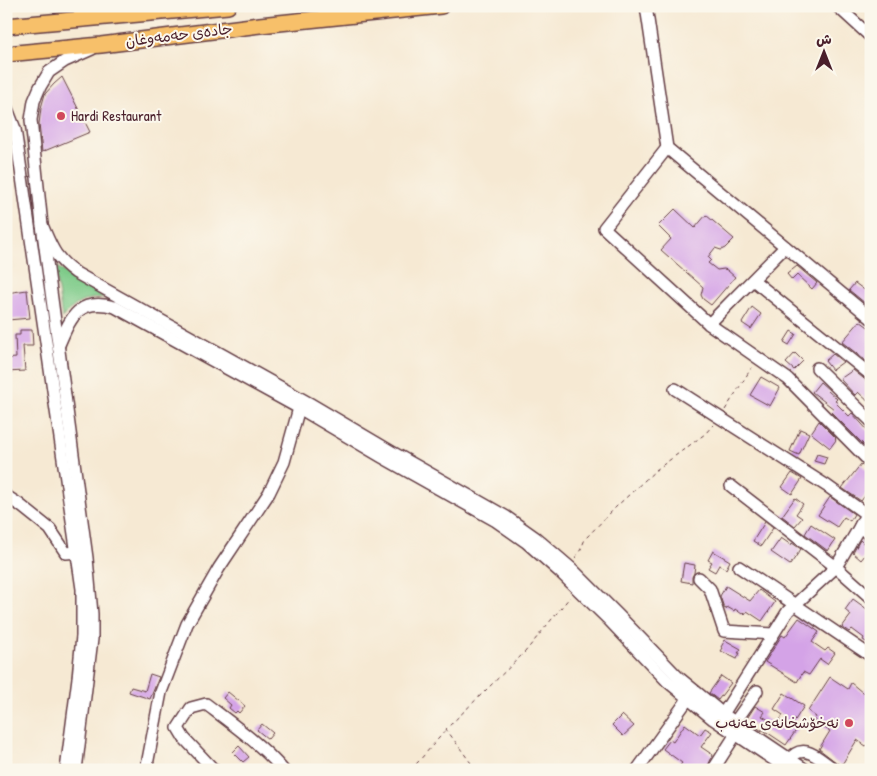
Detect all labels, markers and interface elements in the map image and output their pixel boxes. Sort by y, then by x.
street label: جادەی حەمەوغان [124,18,234,51]
north arrow [800,28,850,78]
text: ش [816,29,832,48]
place label: Hardi Restaurant [71,105,162,126]
marker: Hardi Restaurant [55,110,67,122]
place label: نەخۆشخانەی عەنەب [715,712,839,733]
marker: نەخۆشخانەی عەنەب [843,717,855,729]

